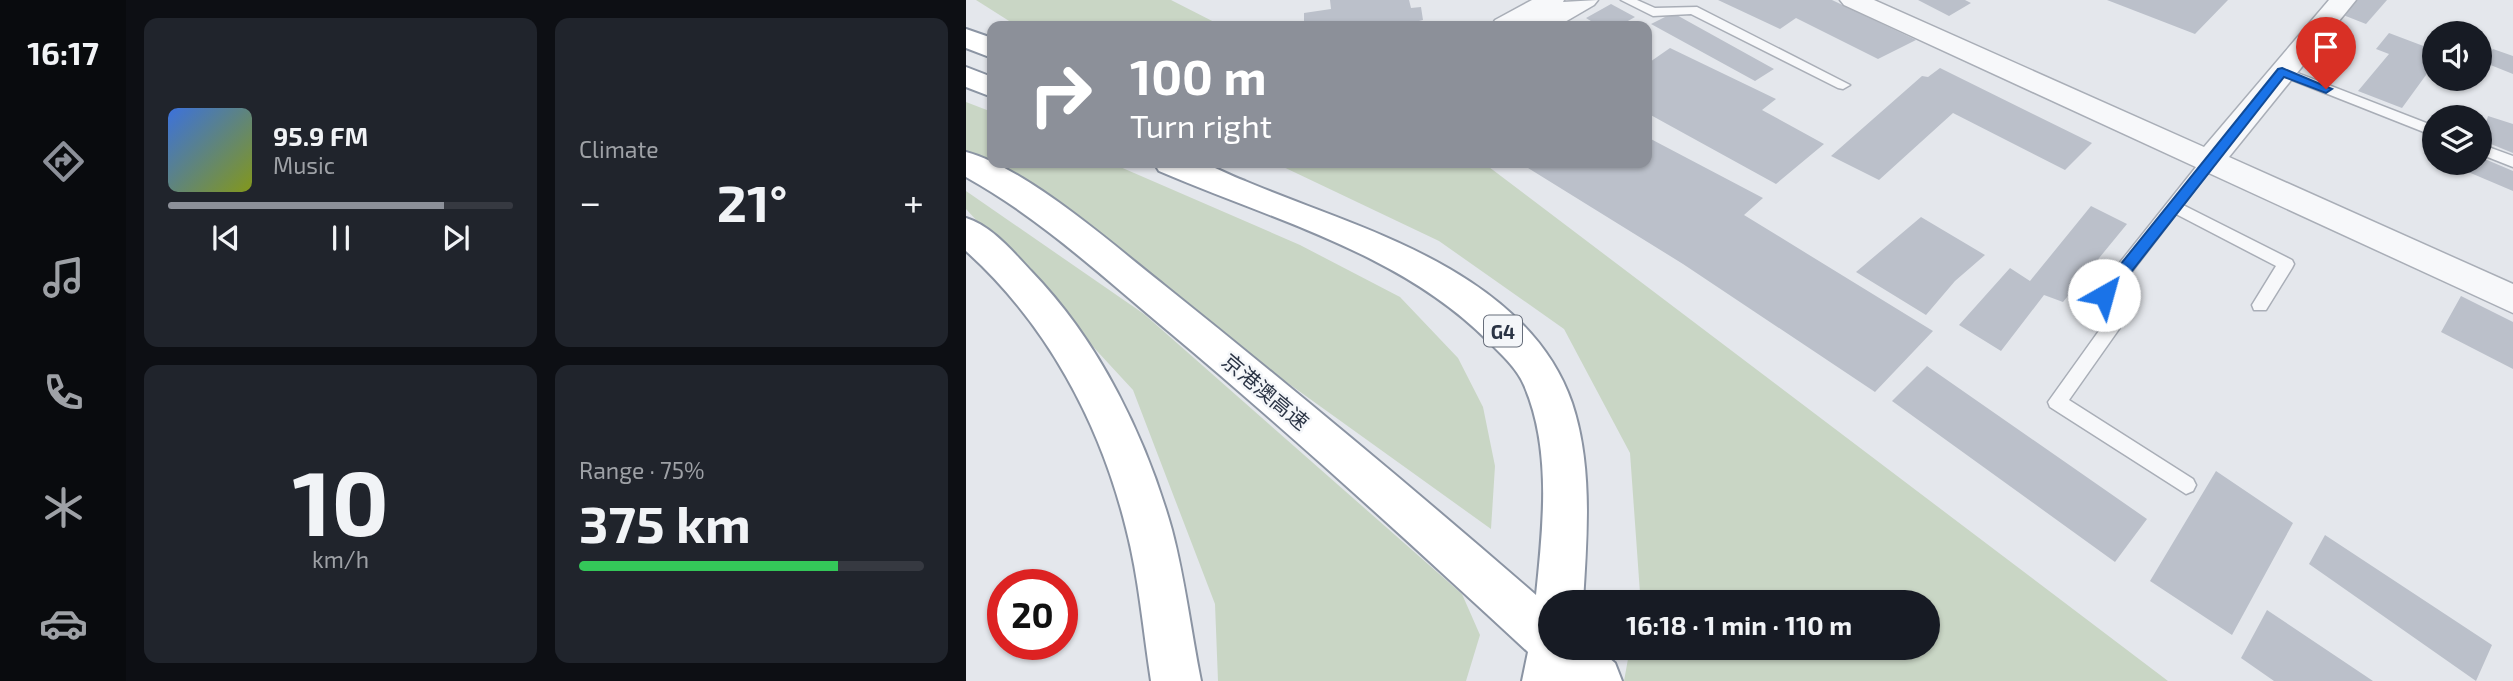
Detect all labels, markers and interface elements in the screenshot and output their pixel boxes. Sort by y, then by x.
pin [2296,17,2356,89]
map controls [2422,21,2492,175]
button: sound [2422,21,2492,91]
icon: arrive [2307,28,2345,66]
text: 16:17 [27,33,99,71]
text: 100 m [1130,46,1267,105]
icon: right [1015,49,1106,140]
button: layers [2422,105,2492,175]
text: Turn right [1130,106,1272,144]
text: 95.9 FM [273,120,368,151]
text: Climate [579,135,659,163]
icon: directions [39,137,88,186]
text: Music [273,151,335,179]
text: 21° [717,170,787,232]
text: − [579,178,601,224]
text: + [903,178,924,224]
icon: previous [207,219,245,257]
icon: pause [322,219,360,257]
icon: next [437,219,475,257]
icon: music [39,253,88,302]
position arrow [2067,258,2141,332]
road number: G4 [1484,316,1522,346]
street label: 京港澳高速 [1218,348,1314,434]
icon: phone [39,368,88,417]
text: 10 [292,445,389,554]
text: Range · 75% [579,456,705,484]
icon: climate [39,483,88,532]
text: 375 km [579,491,751,553]
text: km/h [312,545,369,573]
speed limit sign: 20 [987,569,1078,660]
icon: car [39,599,88,648]
text: 16:18 · 1 min · 110 m [1626,609,1852,640]

